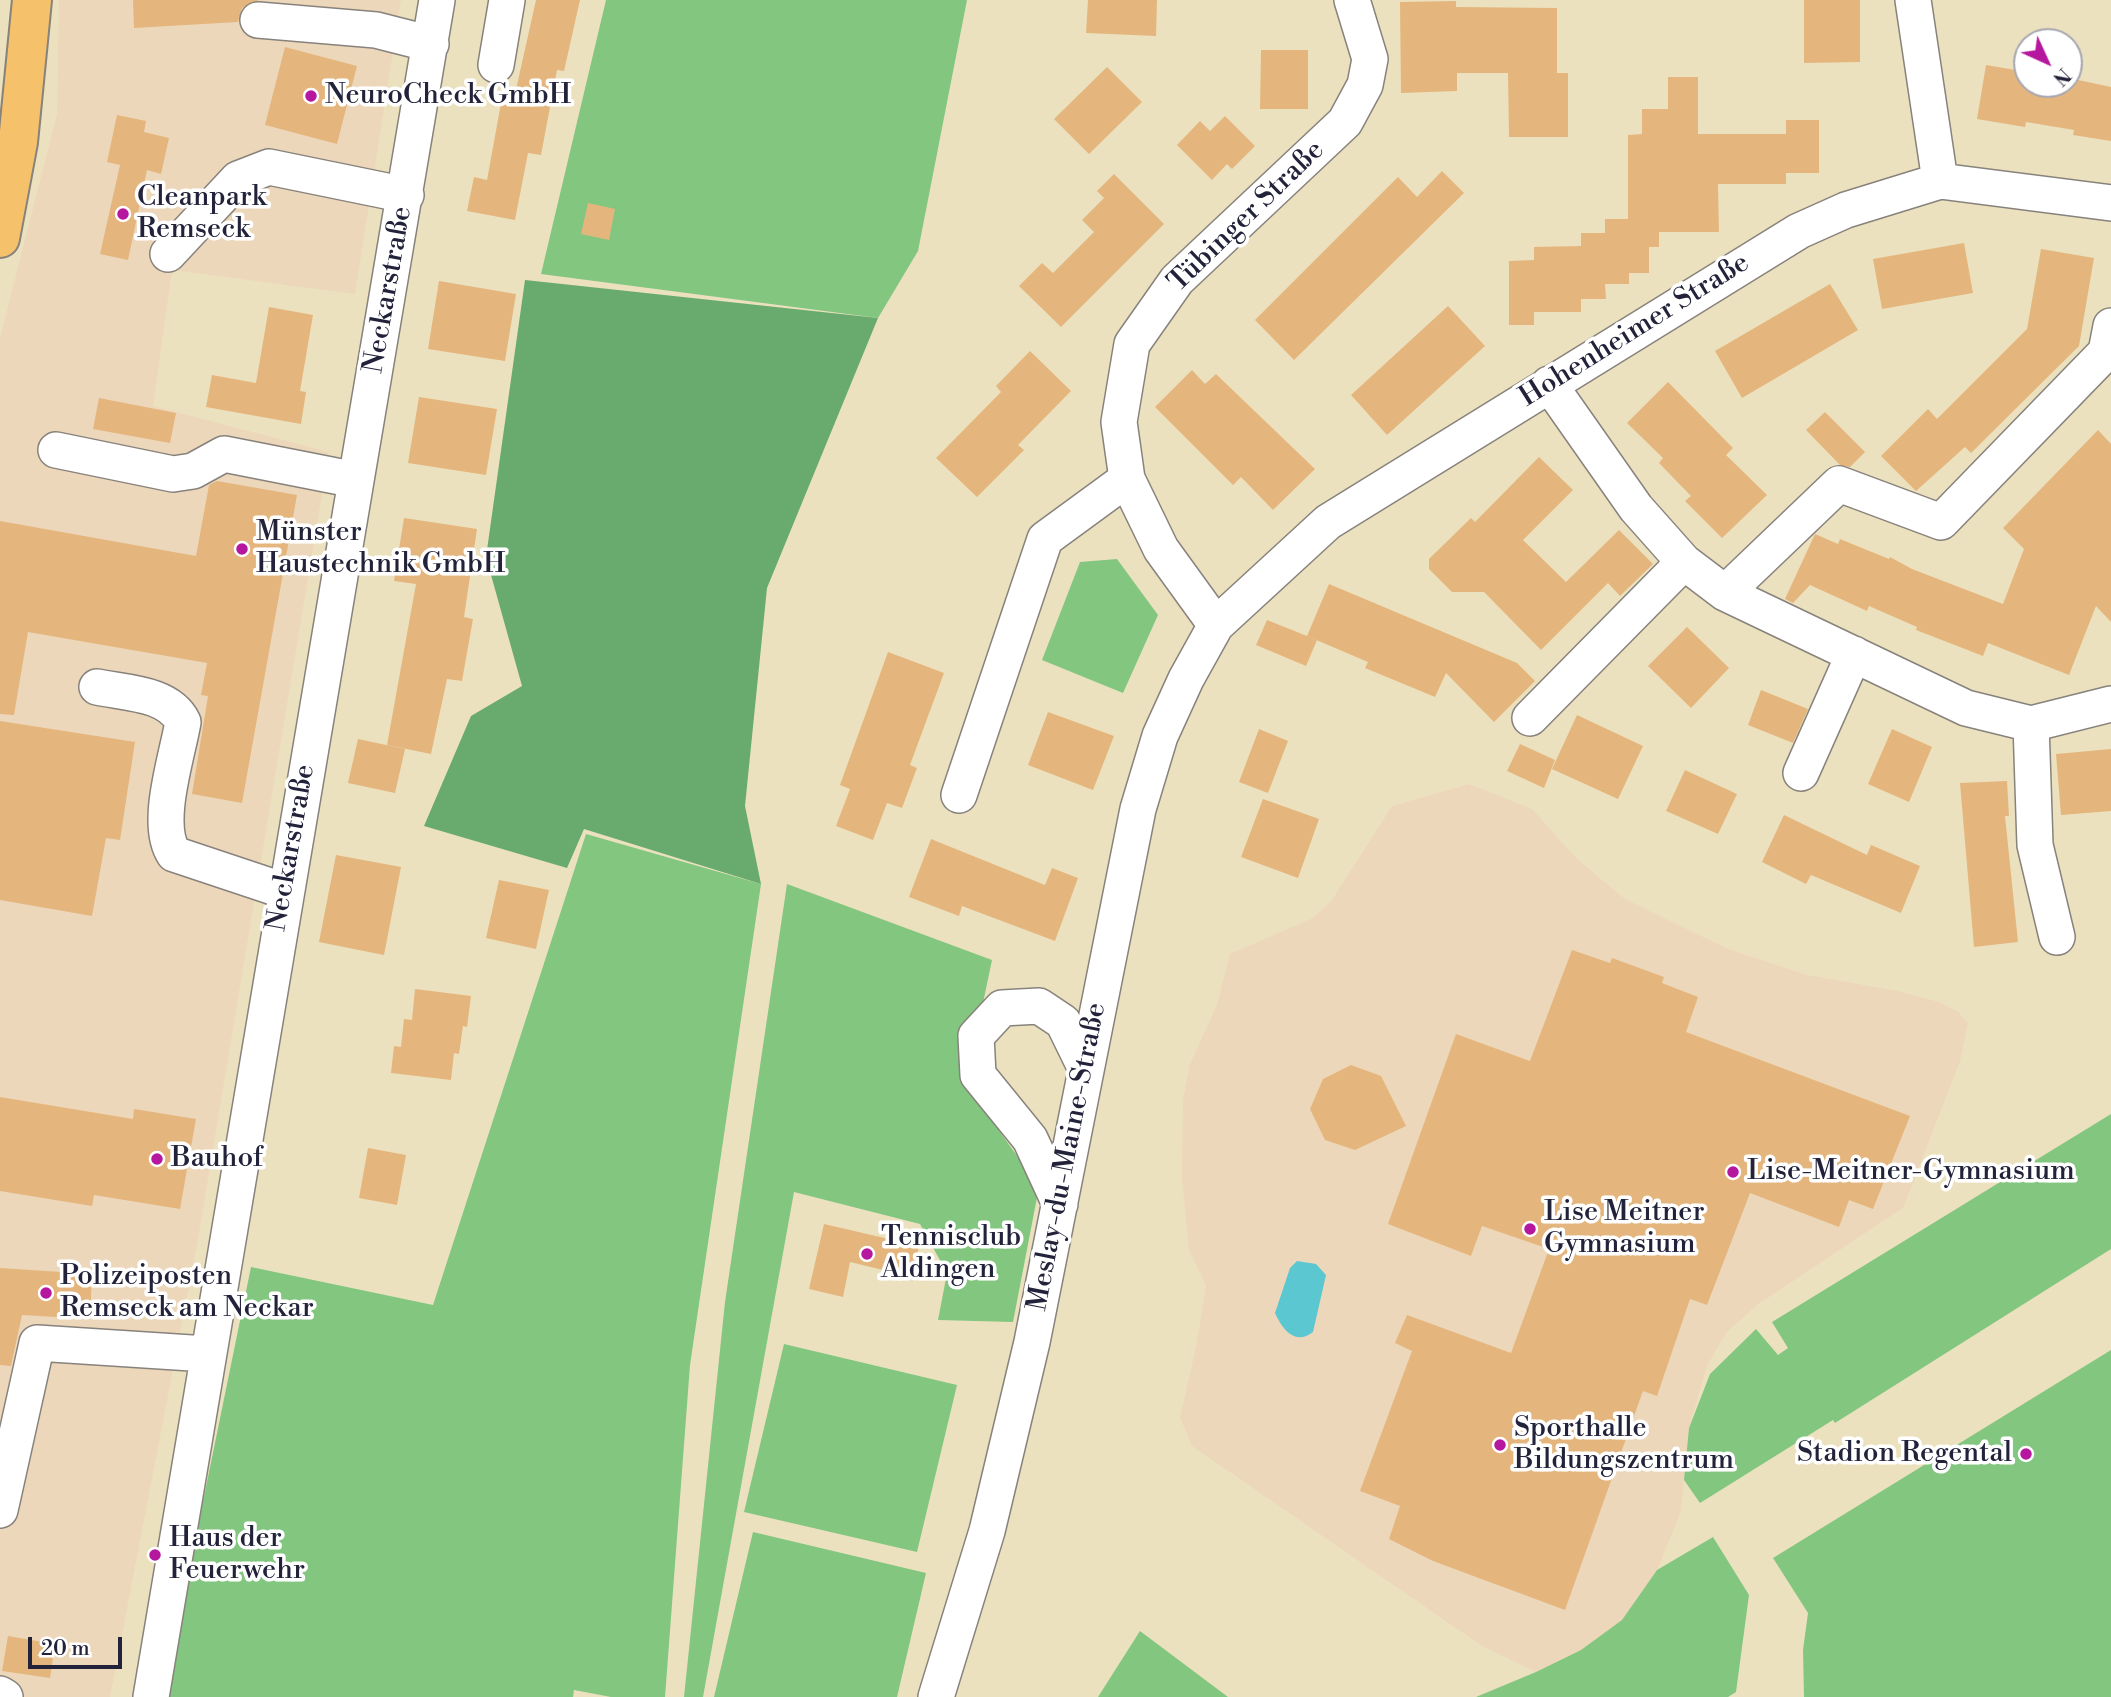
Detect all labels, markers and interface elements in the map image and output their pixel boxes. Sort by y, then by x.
north arrow [2013,28,2083,98]
text: N [2048,63,2075,90]
place label: NeuroCheck GmbH [325,79,571,113]
marker: NeuroCheck GmbH [303,88,319,104]
street label: Tübinger Straße [1162,134,1332,300]
place label: Cleanpark Remseck [137,181,266,247]
street label: Neckarstraße [358,204,420,376]
marker: Cleanpark Remseck [115,206,131,222]
street label: Hohenheimer Straße [1514,247,1756,415]
place label: Münster Haustechnik GmbH [256,516,505,582]
marker: Münster Haustechnik GmbH [234,541,250,557]
street label: Neckarstraße [261,762,323,934]
street label: Meslay-du-Maine-Straße [1022,1000,1114,1314]
place label: Bauhof [171,1142,263,1176]
marker: Bauhof [149,1151,165,1167]
place label: Lise-Meitner-Gymnasium [1747,1155,2075,1189]
marker: Lise-Meitner-Gymnasium [1725,1164,1741,1180]
place label: Lise Meitner Gymnasium [1544,1196,1705,1262]
place label: Tennisclub Aldingen [881,1221,1021,1287]
marker: Lise Meitner Gymnasium [1522,1221,1538,1237]
marker: Tennisclub Aldingen [859,1246,875,1262]
place label: Polizeiposten Remseck am Neckar [60,1260,314,1326]
marker: Polizeiposten Remseck am Neckar [38,1285,54,1301]
place label: Sporthalle Bildungszentrum [1514,1412,1734,1478]
marker: Sporthalle Bildungszentrum [1492,1437,1508,1453]
place label: Stadion Regental [1797,1437,2012,1471]
marker: Stadion Regental [2018,1446,2034,1462]
place label: Haus der Feuerwehr [169,1522,305,1588]
marker: Haus der Feuerwehr [147,1547,163,1563]
scale bar [32,1624,126,1668]
text: 20 m [41,1636,90,1662]

